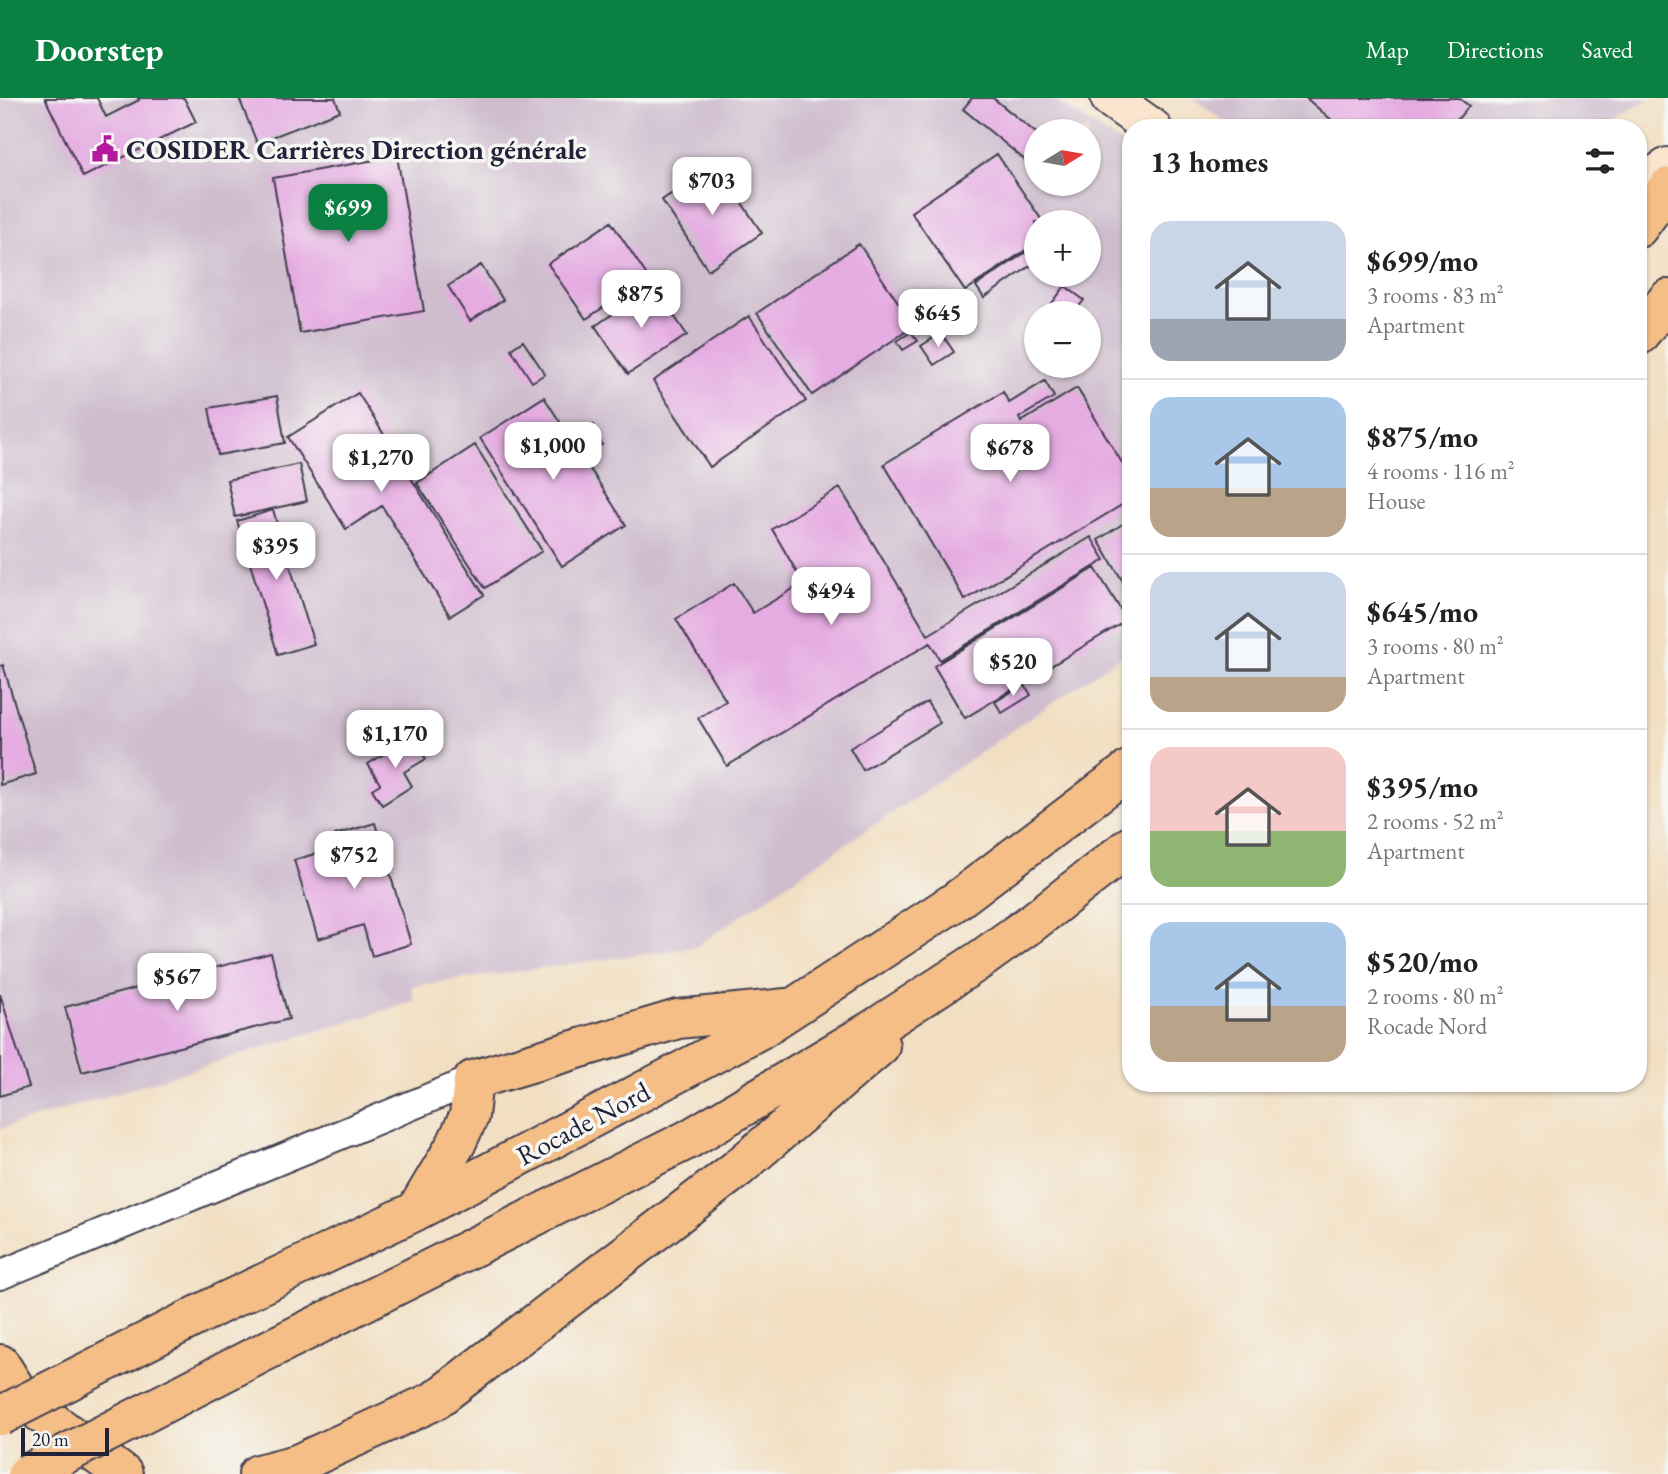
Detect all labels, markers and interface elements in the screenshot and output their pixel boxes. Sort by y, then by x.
text: Doorstep [35,28,163,71]
text: Map [1366,34,1409,65]
text: Directions [1447,34,1544,65]
text: Saved [1582,34,1633,65]
north arrow [1024,119,1101,196]
map controls [1024,119,1101,378]
place label: COSIDER Carrières Direction générale [126,131,587,167]
public building icon: COSIDER Carrières Direction générale [90,134,120,164]
text: 13 homes [1150,142,1268,181]
icon: filters [1581,142,1619,180]
pin: $703 [671,158,753,217]
text: $703 [688,165,736,195]
pin: $699 [307,184,389,244]
text: $699 [324,192,372,222]
button: + [1024,210,1101,287]
text: $699/mo [1367,241,1478,280]
icon: home [1206,249,1290,333]
pin: $875 [600,271,682,330]
text: $875 [617,278,665,308]
text: 3 rooms · 83 m² [1367,280,1504,310]
pin: $645 [897,289,979,349]
text: $645 [914,297,962,327]
button: − [1024,301,1101,378]
text: Apartment [1367,310,1465,340]
text: $875/mo [1367,417,1478,456]
pin: $1,000 [496,422,610,482]
pin: $678 [969,424,1051,484]
icon: home [1206,425,1290,509]
text: $1,000 [521,430,585,460]
text: $678 [986,432,1034,462]
pin: $1,270 [324,434,438,494]
text: $1,270 [349,442,413,472]
text: 4 rooms · 116 m² [1367,456,1515,486]
text: House [1367,486,1426,516]
pin: $395 [235,522,317,582]
text: $395 [252,530,300,560]
pin: $494 [790,568,872,627]
text: $494 [807,575,855,605]
text: $645/mo [1367,592,1478,631]
icon: home [1206,600,1290,684]
text: 3 rooms · 80 m² [1367,631,1504,661]
pin: $520 [972,638,1054,698]
text: $520 [989,646,1037,676]
text: Apartment [1367,661,1465,691]
pin: $1,170 [338,710,452,770]
text: $1,170 [363,718,427,748]
text: $395/mo [1367,767,1478,806]
icon: home [1206,775,1290,859]
text: 2 rooms · 52 m² [1367,806,1504,836]
pin: $752 [313,832,395,891]
text: Apartment [1367,836,1465,866]
text: $752 [330,839,378,869]
text: $520/mo [1367,942,1478,981]
icon: home [1206,950,1290,1034]
pin: $567 [136,954,218,1013]
text: $567 [153,961,201,991]
text: 2 rooms · 80 m² [1367,981,1504,1011]
text: Rocade Nord [1367,1011,1487,1041]
street label: Rocade Nord [510,1072,657,1173]
scale bar [21,1425,108,1457]
text: 20 m [32,1427,69,1452]

